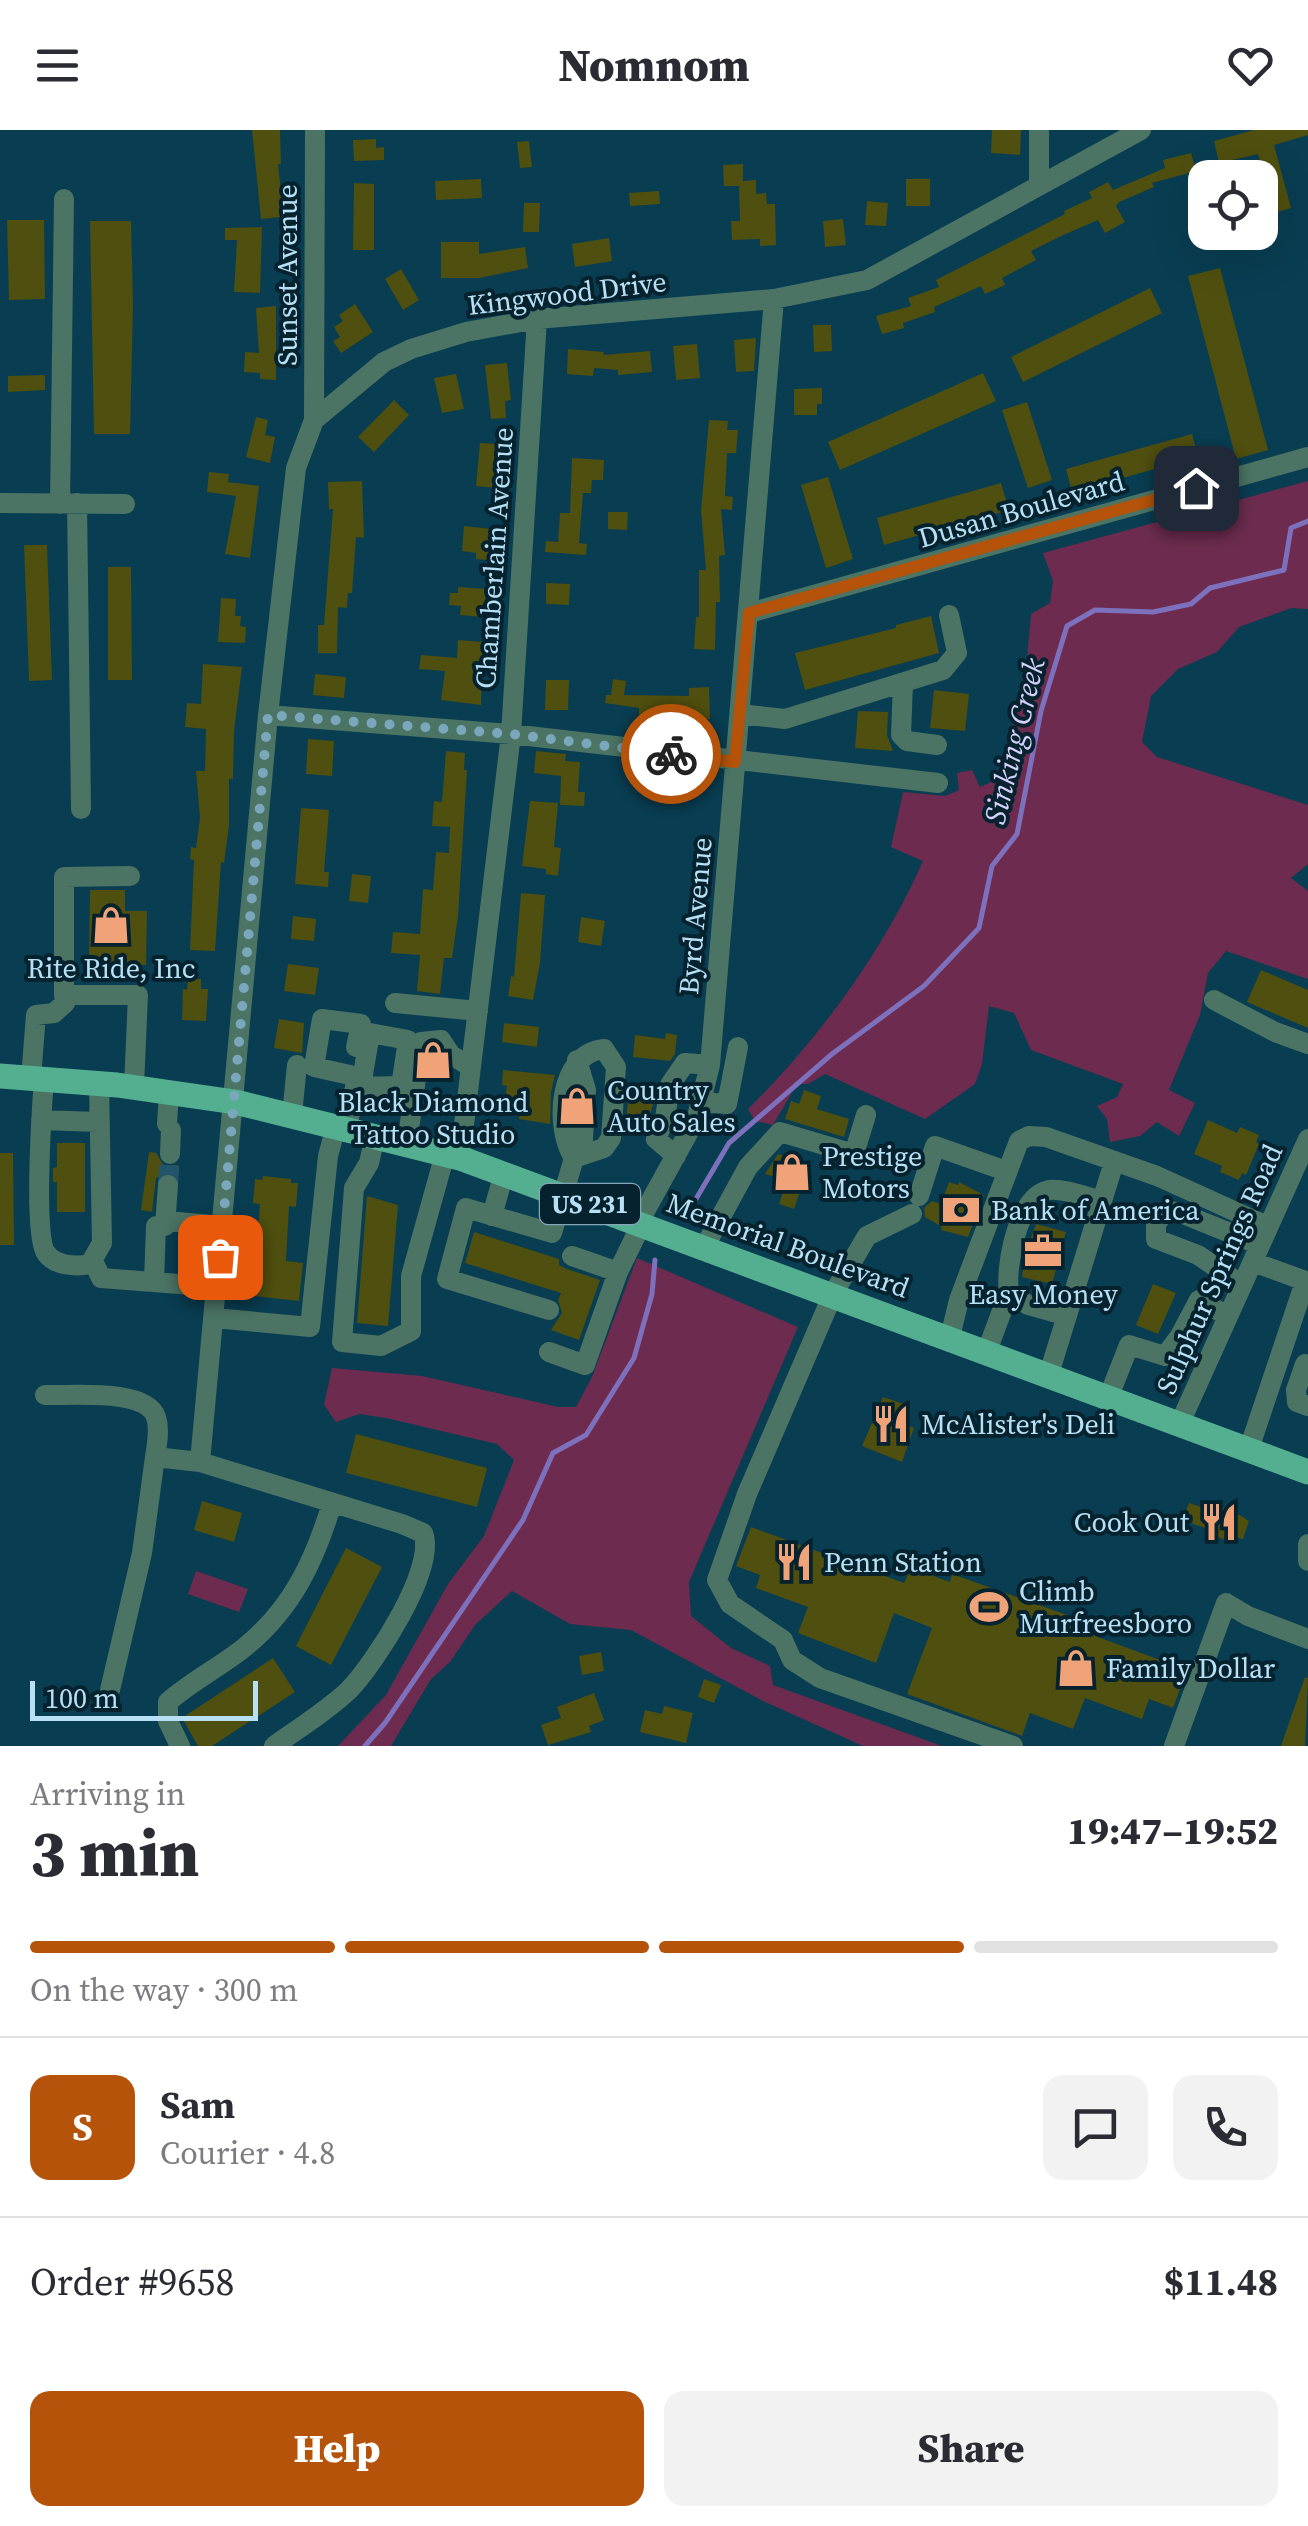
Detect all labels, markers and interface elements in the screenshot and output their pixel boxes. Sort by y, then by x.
text: Nomnom [558,34,750,96]
icon: menu [30,38,85,93]
icon: heart [1223,38,1278,93]
map controls [1188,160,1278,250]
button: locate [1188,160,1278,250]
street label: Sunset Avenue [268,184,306,366]
street label: Kingwood Drive [465,262,669,324]
street label: Chamberlain Avenue [466,426,522,690]
pin [1154,446,1239,531]
street label: Dusan Boulevard [914,461,1129,557]
icon: home [1169,461,1224,516]
water label: Sinking Creek [974,653,1055,828]
courier [621,704,721,804]
icon: bike [644,727,699,782]
street label: Byrd Avenue [669,836,721,996]
shop icon: Rite Ride, Inc [90,904,132,946]
place label: Rite Ride, Inc [27,949,195,987]
shop icon: Black Diamond Tattoo Studio [412,1039,454,1081]
place label: Country Auto Sales [607,1071,736,1141]
place label: Black Diamond Tattoo Studio [338,1083,528,1153]
shop icon: Country Auto Sales [556,1085,598,1127]
place label: Prestige Motors [822,1137,922,1207]
street label: Sulphur Springs Road [1147,1138,1291,1400]
shop icon: Prestige Motors [771,1151,813,1193]
street label: Memorial Boulevard [661,1183,915,1307]
road number: US 231 [540,1184,640,1224]
bank icon: Bank of America [940,1189,982,1231]
place label: Bank of America [991,1191,1200,1229]
pin [178,1215,263,1300]
icon: bag [193,1230,248,1285]
office icon: Easy Money [1022,1230,1064,1272]
place label: Easy Money [968,1275,1118,1313]
restaurant icon: McAlister's Deli [870,1403,912,1445]
place label: McAlister's Deli [921,1405,1115,1443]
restaurant icon: Cook Out [1198,1501,1240,1543]
place label: Cook Out [1074,1503,1190,1541]
restaurant icon: Penn Station [773,1541,815,1583]
place label: Penn Station [824,1543,982,1581]
place label: Climb Murfreesboro [1019,1572,1192,1642]
sports icon: Climb Murfreesboro [968,1586,1010,1628]
shop icon: Family Dollar [1055,1647,1097,1689]
place label: Family Dollar [1106,1649,1275,1687]
scale bar [30,1676,258,1720]
text: 100 m [45,1679,119,1717]
text: Arriving in [30,1772,185,1816]
text: 19:47–19:52 [1067,1805,1278,1857]
text: 3 min [30,1809,200,1898]
text: On the way · 300 m [30,1968,298,2012]
button: chat [1043,2075,1148,2180]
button: phone [1173,2075,1278,2180]
text: Sam [160,2079,235,2131]
text: S [72,2101,93,2153]
text: Courier · 4.8 [160,2131,335,2175]
text: Order #9658 [30,2256,234,2308]
text: $11.48 [1164,2256,1278,2308]
button: Help [30,2391,644,2506]
button: Share [664,2391,1278,2506]

